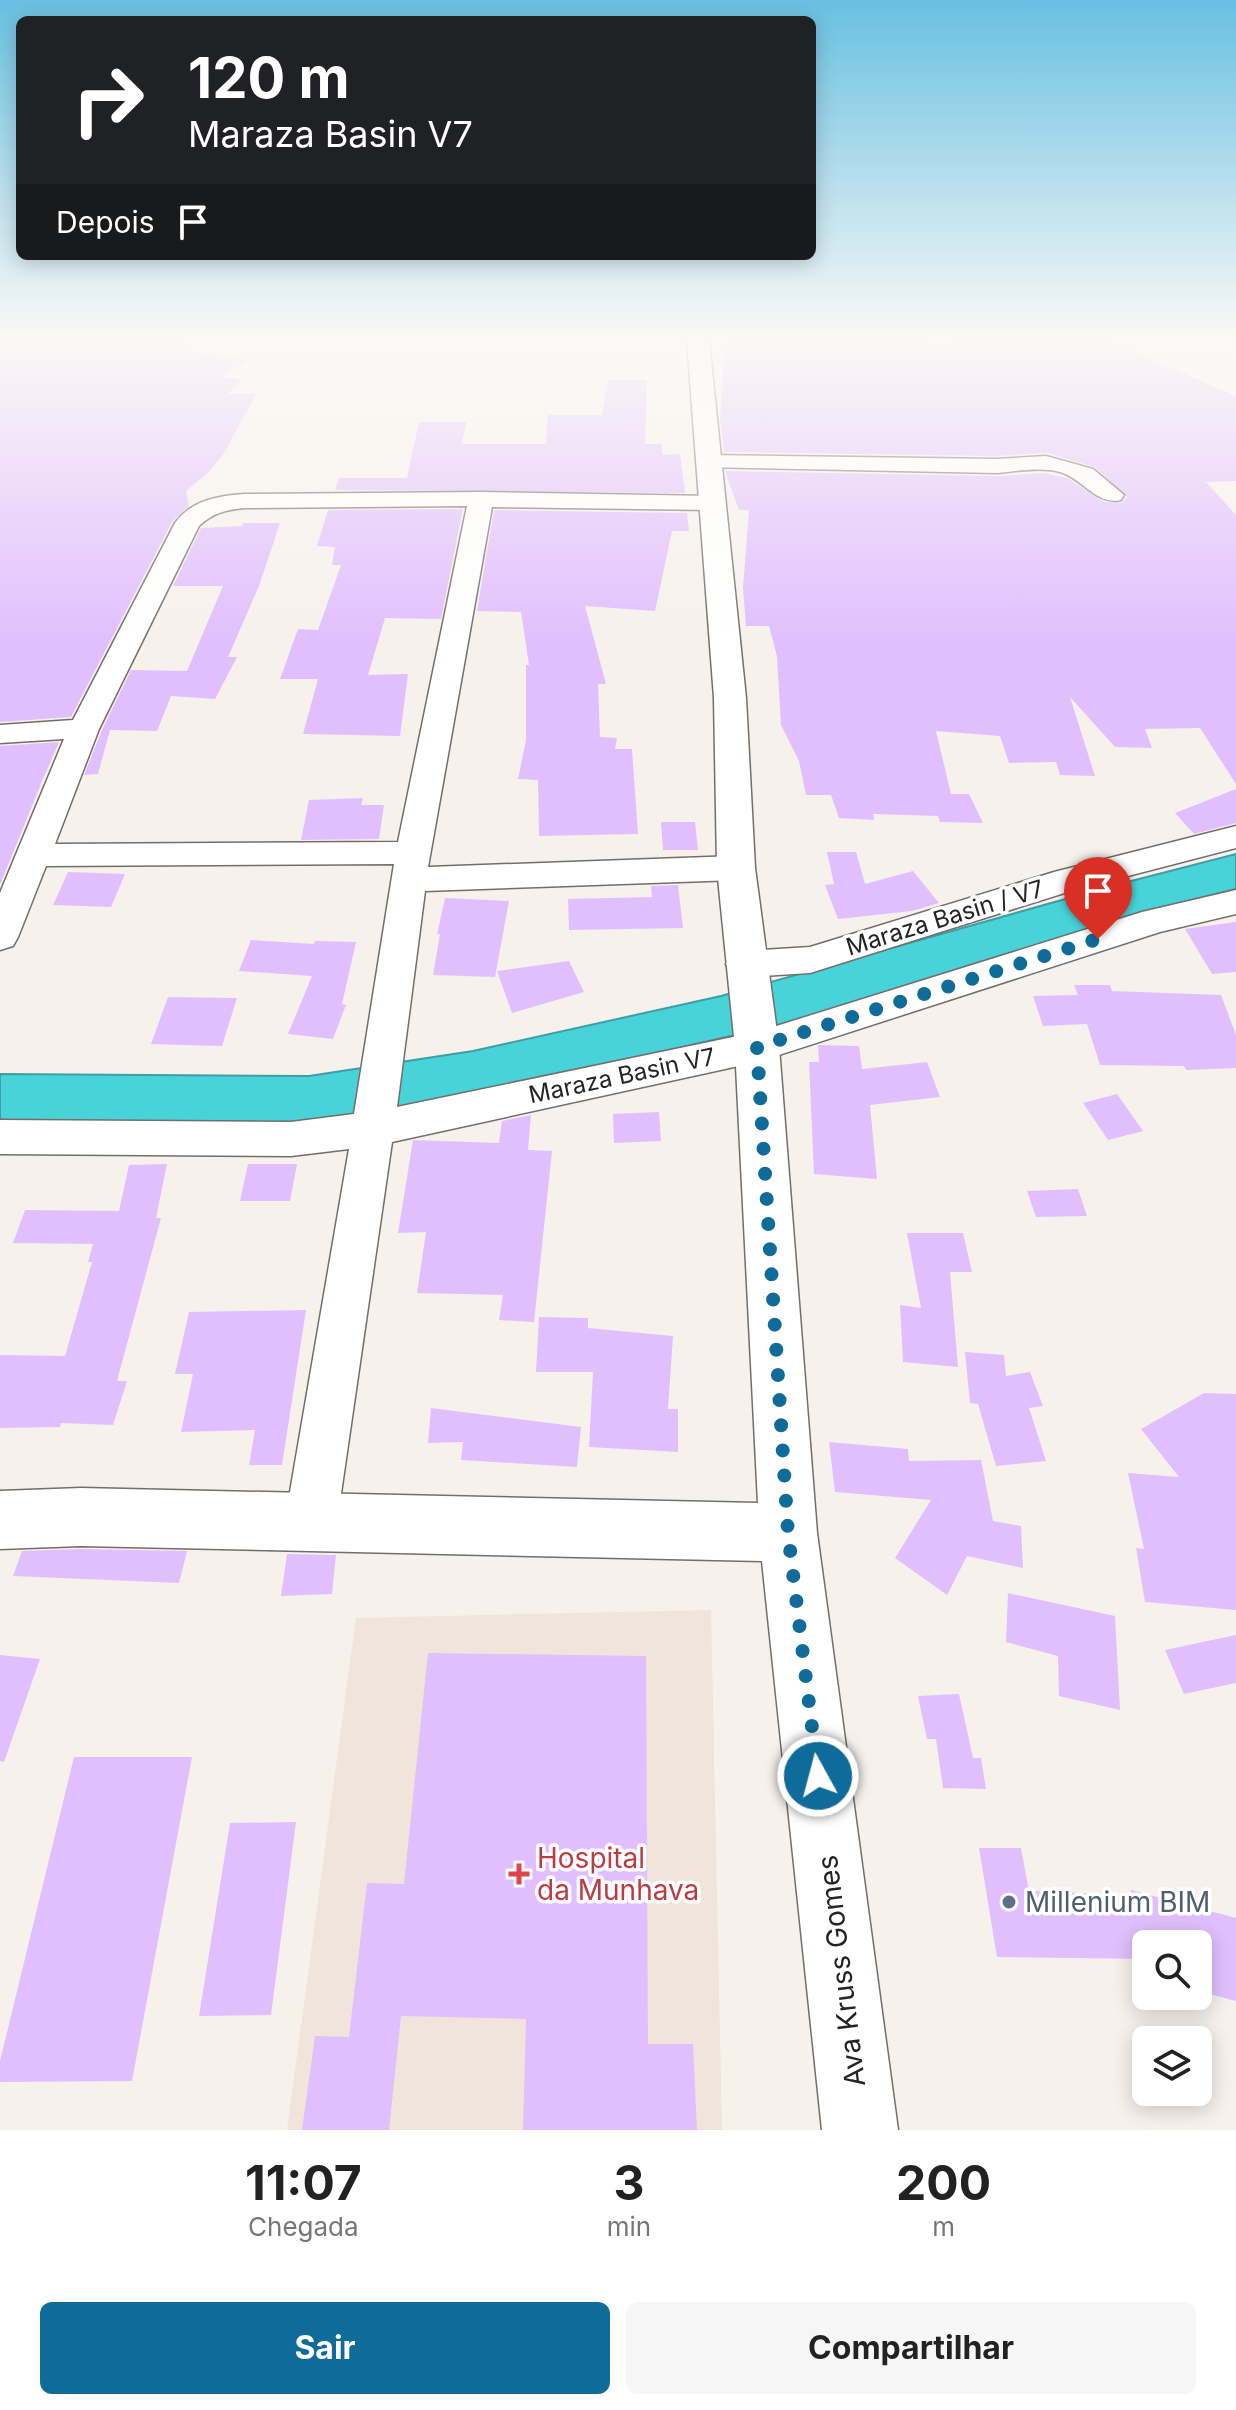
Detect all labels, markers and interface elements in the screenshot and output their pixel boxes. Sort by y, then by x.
text: 120 m [188,44,350,112]
icon: right [56,48,160,152]
text: Maraza Basin V7 [188,112,473,156]
icon: arrive [171,200,215,244]
text: Depois [56,204,155,240]
pin [1064,857,1132,939]
icon: arrive [1076,869,1120,913]
street label: Maraza Basin / V7 [842,874,1047,961]
street label: Maraza Basin V7 [526,1042,718,1109]
position arrow [776,1734,860,1818]
place label: Hospital da Munhava [537,1841,699,1907]
street label: Ava Kruss Gomes [810,1853,872,2089]
marker: Hospital da Munhava [508,1863,530,1885]
place label: Millenium BIM [1025,1885,1210,1919]
marker: Millenium BIM [1000,1893,1018,1911]
map controls [1132,1930,1212,2106]
button: search [1132,1930,1212,2010]
button: layers [1132,2026,1212,2106]
text: 11:07 [245,2153,362,2212]
text: 3 [613,2153,644,2212]
text: 200 [896,2153,991,2212]
text: Chegada [248,2211,359,2242]
text: min [607,2211,651,2242]
text: m [932,2211,955,2242]
button: Sair [40,2302,610,2394]
button: Compartilhar [626,2302,1196,2394]

